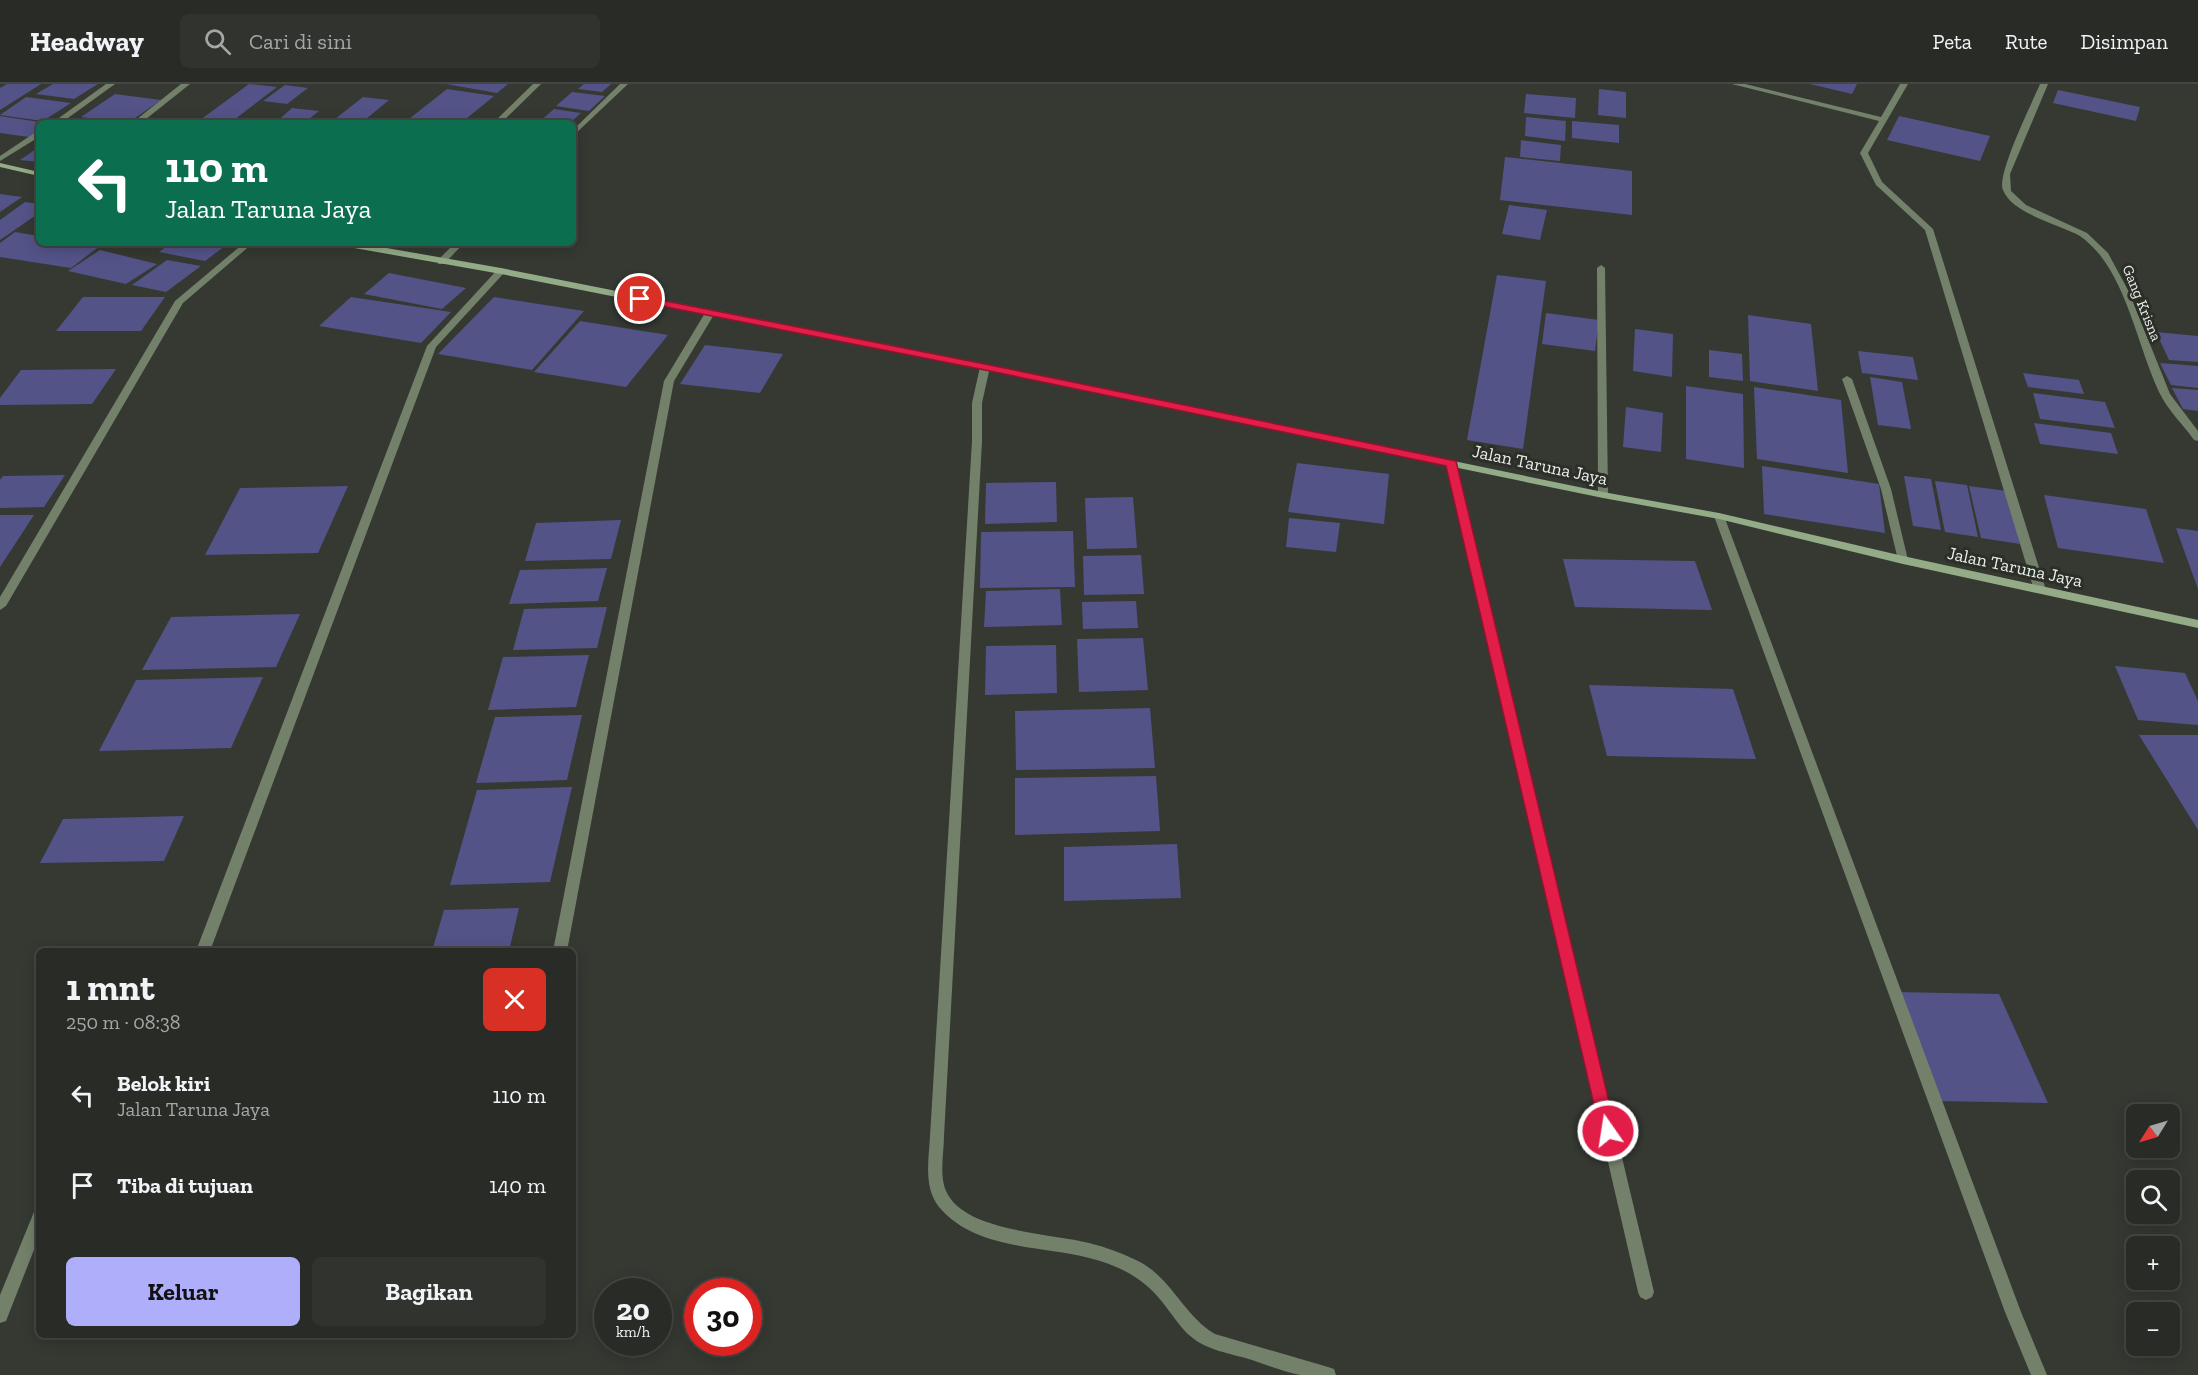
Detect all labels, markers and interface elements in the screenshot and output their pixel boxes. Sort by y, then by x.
search box [180,14,600,68]
text: Headway [30,25,144,58]
icon: search [201,25,234,58]
text: Cari di sini [249,28,352,55]
text: Peta [1933,29,1972,54]
text: Rute [2005,29,2047,54]
text: Disimpan [2080,29,2168,54]
text: 110 m [165,142,268,193]
icon: left [66,144,144,222]
text: Jalan Taruna Jaya [165,193,371,225]
street label: Gang Krisna [2119,262,2165,344]
pin [614,273,665,324]
icon: arrive [623,282,656,315]
street label: Jalan Taruna Jaya [1470,440,1610,490]
street label: Jalan Taruna Jaya [1945,542,2085,592]
text: 1 mnt [66,966,155,1009]
button: close [483,968,546,1031]
text: 250 m · 08:38 [66,1010,181,1034]
text: Belok kiri [117,1070,210,1097]
icon: left [66,1079,99,1112]
text: 110 m [492,1082,546,1109]
text: Jalan Taruna Jaya [117,1097,270,1121]
position arrow [1576,1099,1640,1163]
north arrow [2126,1104,2180,1158]
map controls [2126,1104,2180,1356]
icon: arrive [66,1169,99,1202]
button: search [2126,1170,2180,1224]
text: Tiba di tujuan [117,1172,253,1199]
text: 140 m [489,1172,546,1199]
button: + [2126,1236,2180,1290]
button: Keluar [66,1257,300,1326]
button: Bagikan [312,1257,546,1326]
speed limit sign: 30 [684,1278,762,1356]
text: 20 [616,1292,650,1328]
button: − [2126,1302,2180,1356]
text: km/h [616,1323,650,1341]

